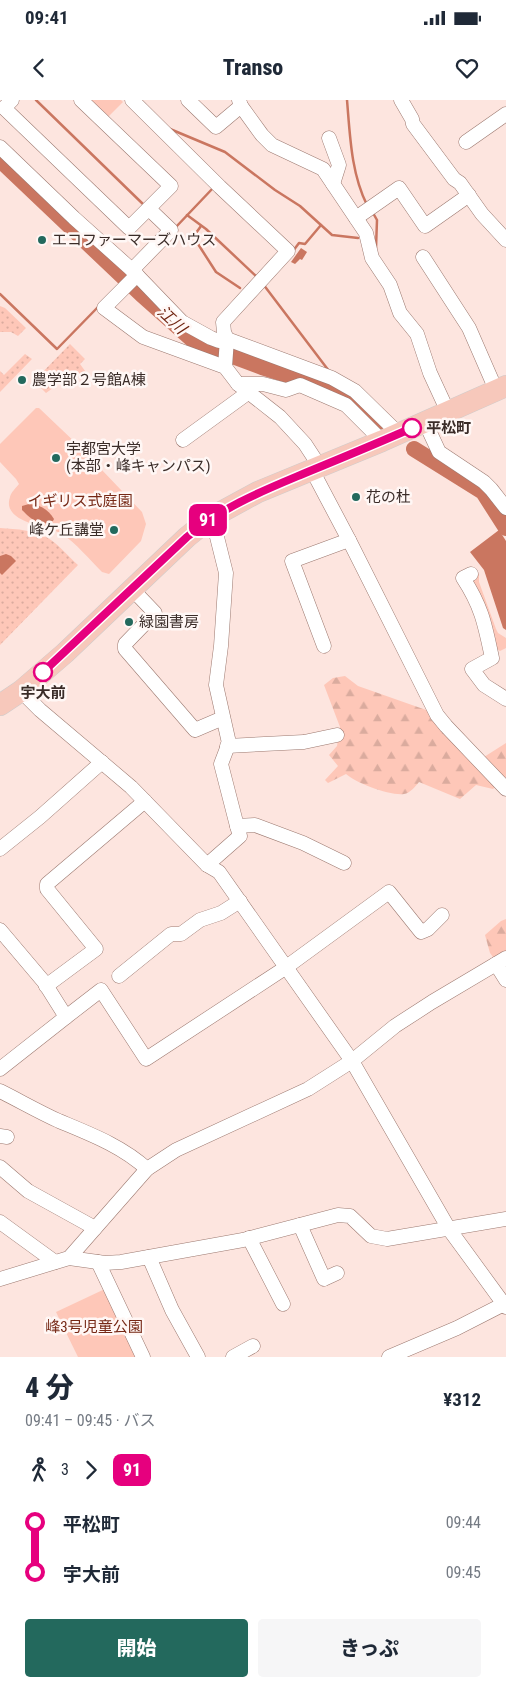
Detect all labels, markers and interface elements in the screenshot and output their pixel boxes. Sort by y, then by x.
text: 09:41 [25,6,69,29]
icon: back [25,54,53,82]
icon: heart [453,54,481,82]
text: Transo [223,55,283,80]
place label: エコファーマーズハウス [52,231,216,249]
marker: エコファーマーズハウス [36,234,48,246]
water label: 江川 [154,302,192,339]
place label: 農学部２号館A棟 [32,371,146,389]
marker: 農学部２号館A棟 [16,374,28,386]
marker: 平松町 [402,418,422,438]
place label: 平松町 [426,419,471,437]
place label: 宇都宮大学 (本部・峰キャンパス) [66,440,211,475]
marker: 宇都宮大学 (本部・峰キャンパス) [50,452,62,464]
place label: 花の杜 [366,488,411,506]
marker: 花の杜 [350,491,362,503]
park label: イギリス式庭園 [27,492,133,510]
line badge: 91 [186,504,230,536]
text: 91 [199,509,217,530]
place label: 峰ケ丘講堂 [29,521,104,539]
marker: 峰ケ丘講堂 [108,524,120,536]
place label: 緑園書房 [139,613,199,631]
marker: 緑園書房 [123,616,135,628]
marker: 宇大前 [33,662,53,682]
place label: 宇大前 [20,684,66,702]
park label: 峰3号児童公園 [45,1318,143,1336]
text: 4 分 [25,1371,74,1404]
text: ¥312 [443,1388,481,1411]
text: 09:41 – 09:45 · バス [25,1411,155,1430]
icon: walk [25,1456,53,1484]
icon: forward [77,1456,105,1484]
text: 91 [123,1459,141,1480]
text: 3 [61,1460,69,1479]
text: 平松町 [63,1513,120,1536]
text: 09:44 [446,1513,481,1532]
text: 宇大前 [63,1563,120,1586]
text: 09:45 [446,1563,481,1582]
button: 開始 [25,1619,248,1677]
button: きっぷ [258,1619,481,1677]

